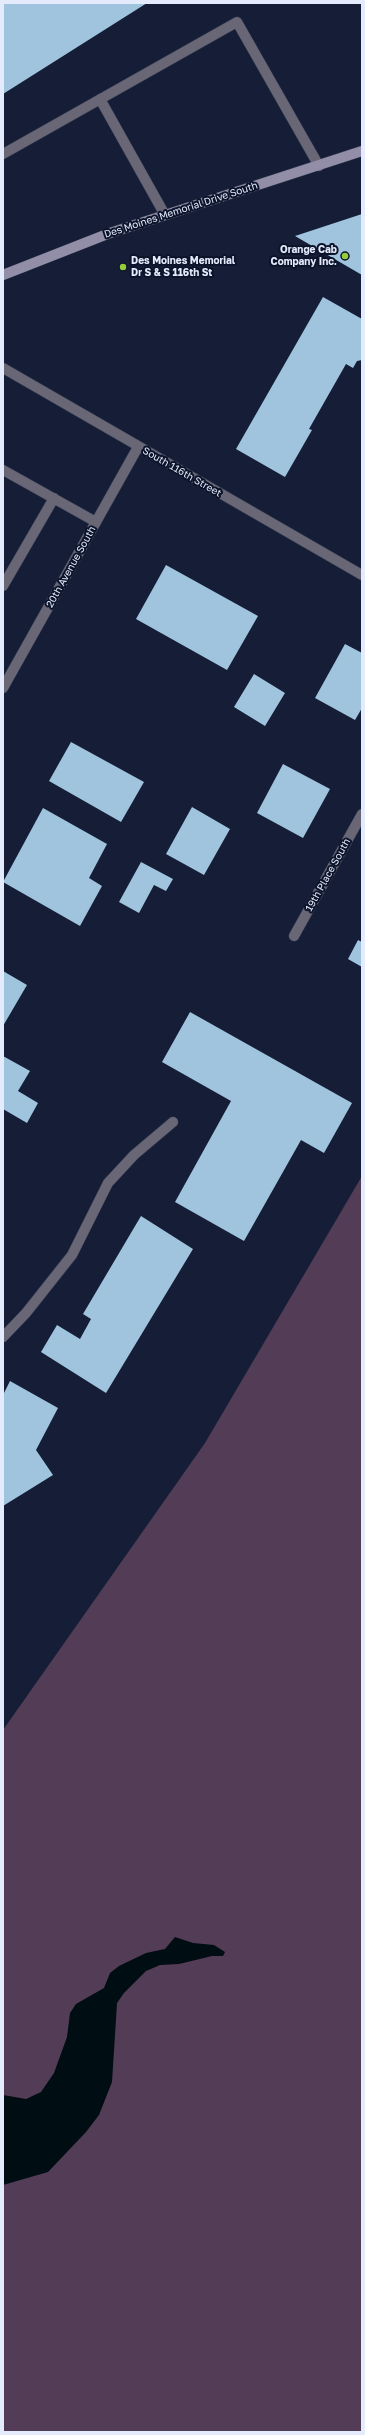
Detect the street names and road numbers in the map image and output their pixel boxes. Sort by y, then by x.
street label: Des Moines Memorial Drive South [103,179,259,241]
street label: South 116th Street [140,445,224,499]
street label: 20th Avenue South [44,524,98,610]
street label: 19th Place South [303,837,353,913]

